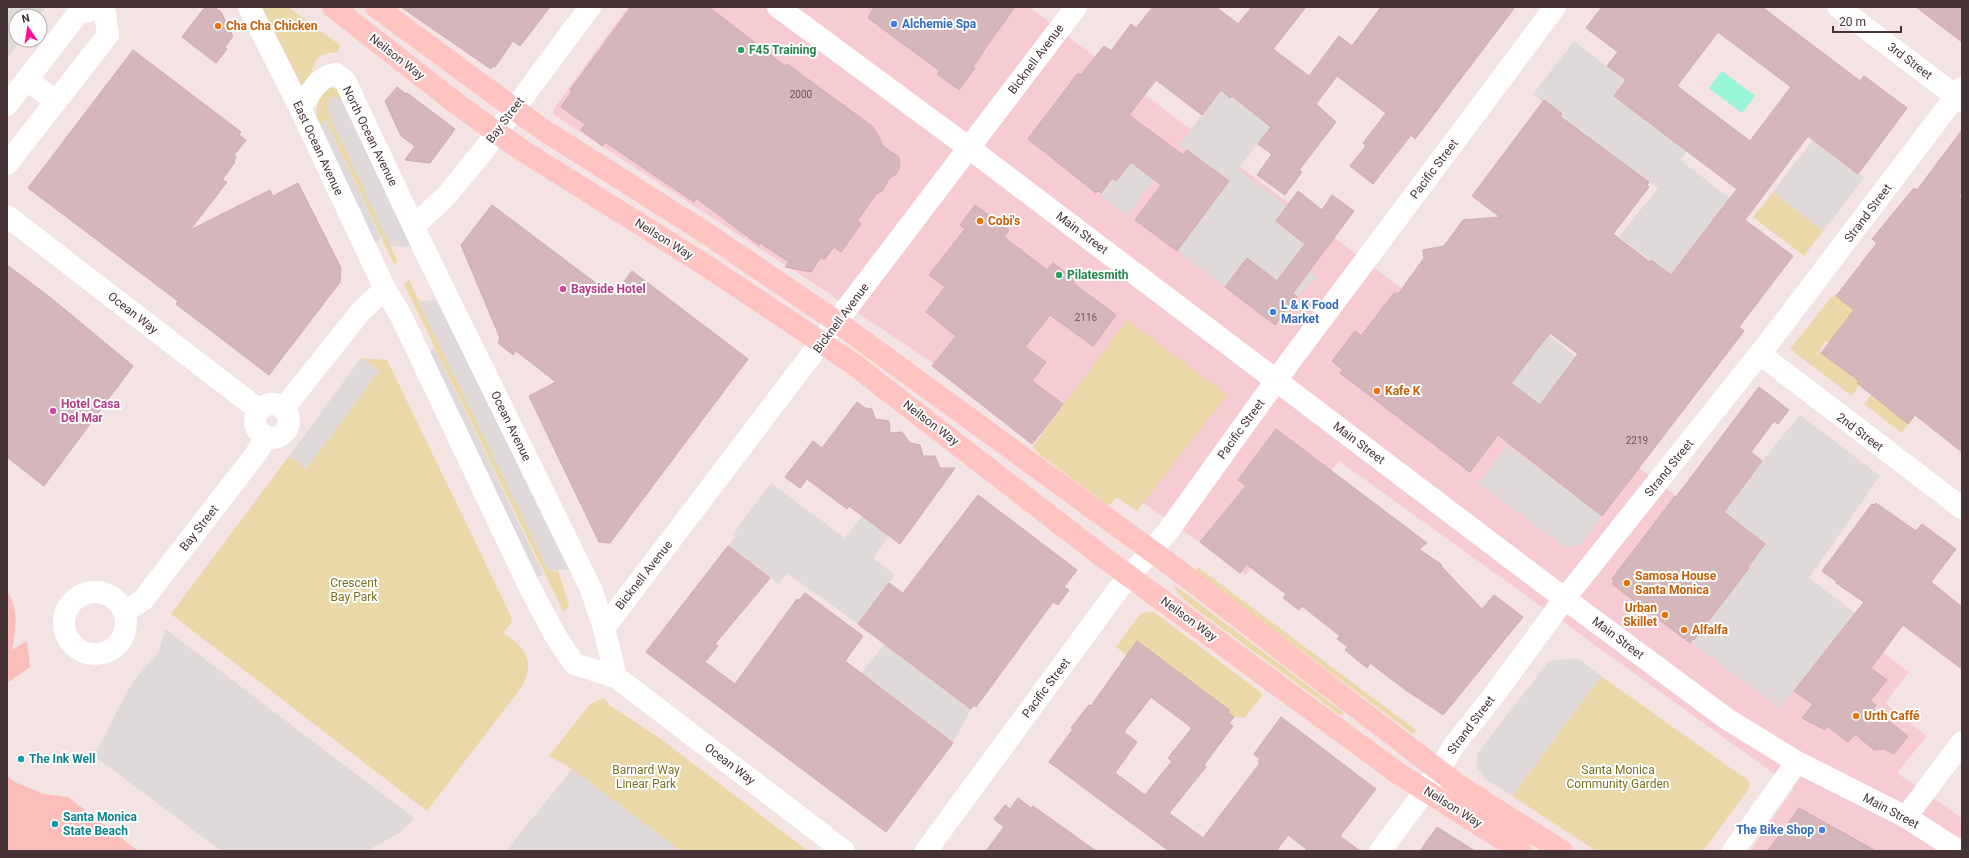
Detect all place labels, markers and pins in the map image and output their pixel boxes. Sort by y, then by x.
place label: Alchemie Spa [902,17,977,31]
place label: Cha Cha Chicken [226,19,318,33]
marker: Alchemie Spa [889,19,899,29]
marker: Cha Cha Chicken [213,21,223,31]
place label: F45 Training [749,43,816,57]
marker: F45 Training [736,45,746,55]
place label: Cobi's [988,214,1020,228]
marker: Cobi's [975,216,985,226]
place label: Pilatesmith [1067,268,1129,282]
marker: Pilatesmith [1054,270,1064,280]
place label: Bayside Hotel [571,282,646,296]
marker: Bayside Hotel [558,284,568,294]
place label: L & K Food Market [1281,298,1339,326]
marker: L & K Food Market [1268,307,1278,317]
place label: Kafe K [1385,384,1421,398]
marker: Kafe K [1372,386,1382,396]
place label: Hotel Casa Del Mar [61,397,120,425]
marker: Hotel Casa Del Mar [48,406,58,416]
place label: Samosa House Santa Monica [1635,569,1717,597]
marker: Samosa House Santa Monica [1622,578,1632,588]
place label: Urban Skillet [1623,601,1657,629]
marker: Urban Skillet [1660,610,1670,620]
place label: Alfalfa [1692,623,1728,637]
marker: Alfalfa [1679,625,1689,635]
place label: Urth Caffé [1864,709,1920,723]
marker: Urth Caffé [1851,711,1861,721]
place label: The Ink Well [29,752,95,766]
marker: The Ink Well [16,754,26,764]
place label: Santa Monica State Beach [63,810,137,838]
marker: Santa Monica State Beach [50,819,60,829]
place label: The Bike Shop [1736,823,1814,837]
marker: The Bike Shop [1817,825,1827,835]

